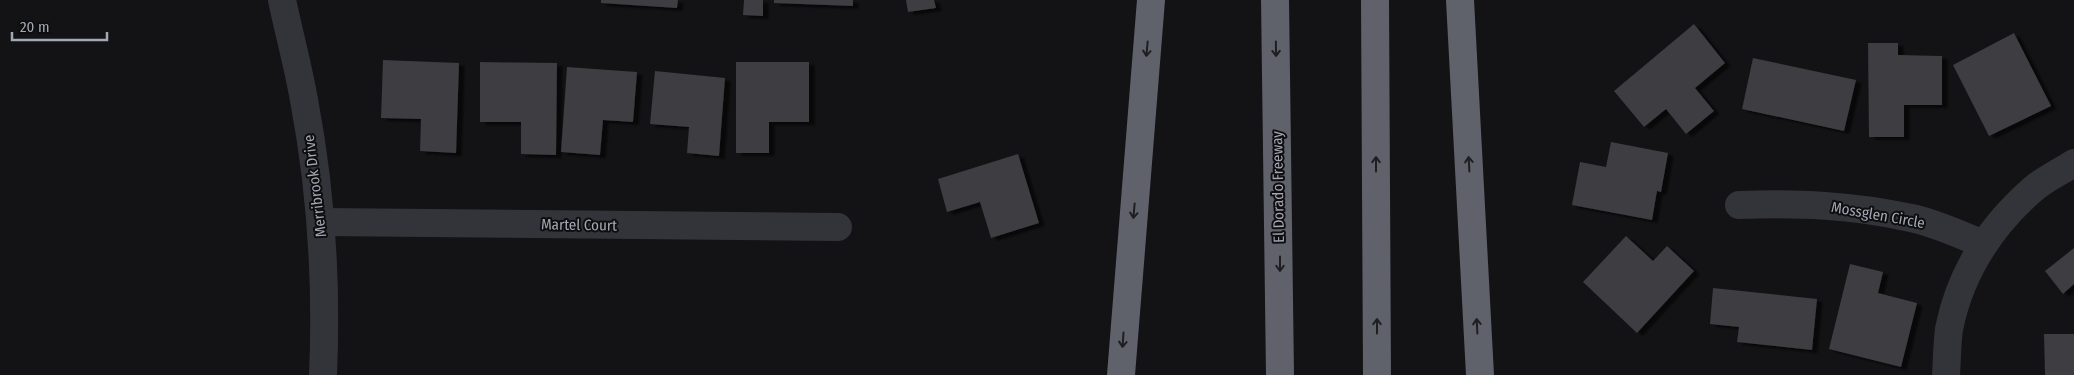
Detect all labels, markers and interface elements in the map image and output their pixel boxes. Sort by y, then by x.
scale bar [12,10,108,42]
text: 20 m [20,18,50,36]
one-way arrow [1142,40,1152,56]
one-way arrow [1271,40,1281,56]
street label: El Dorado Freeway [1268,131,1288,243]
street label: Merribrook Drive [300,134,330,238]
one-way arrow [1371,156,1381,172]
one-way arrow [1464,156,1473,172]
street label: Mossglen Circle [1830,198,1926,232]
one-way arrow [1129,202,1138,218]
street label: Martel Court [541,215,617,235]
one-way arrow [1275,255,1284,271]
one-way arrow [1372,319,1382,335]
one-way arrow [1473,319,1482,335]
one-way arrow [1119,332,1128,348]

